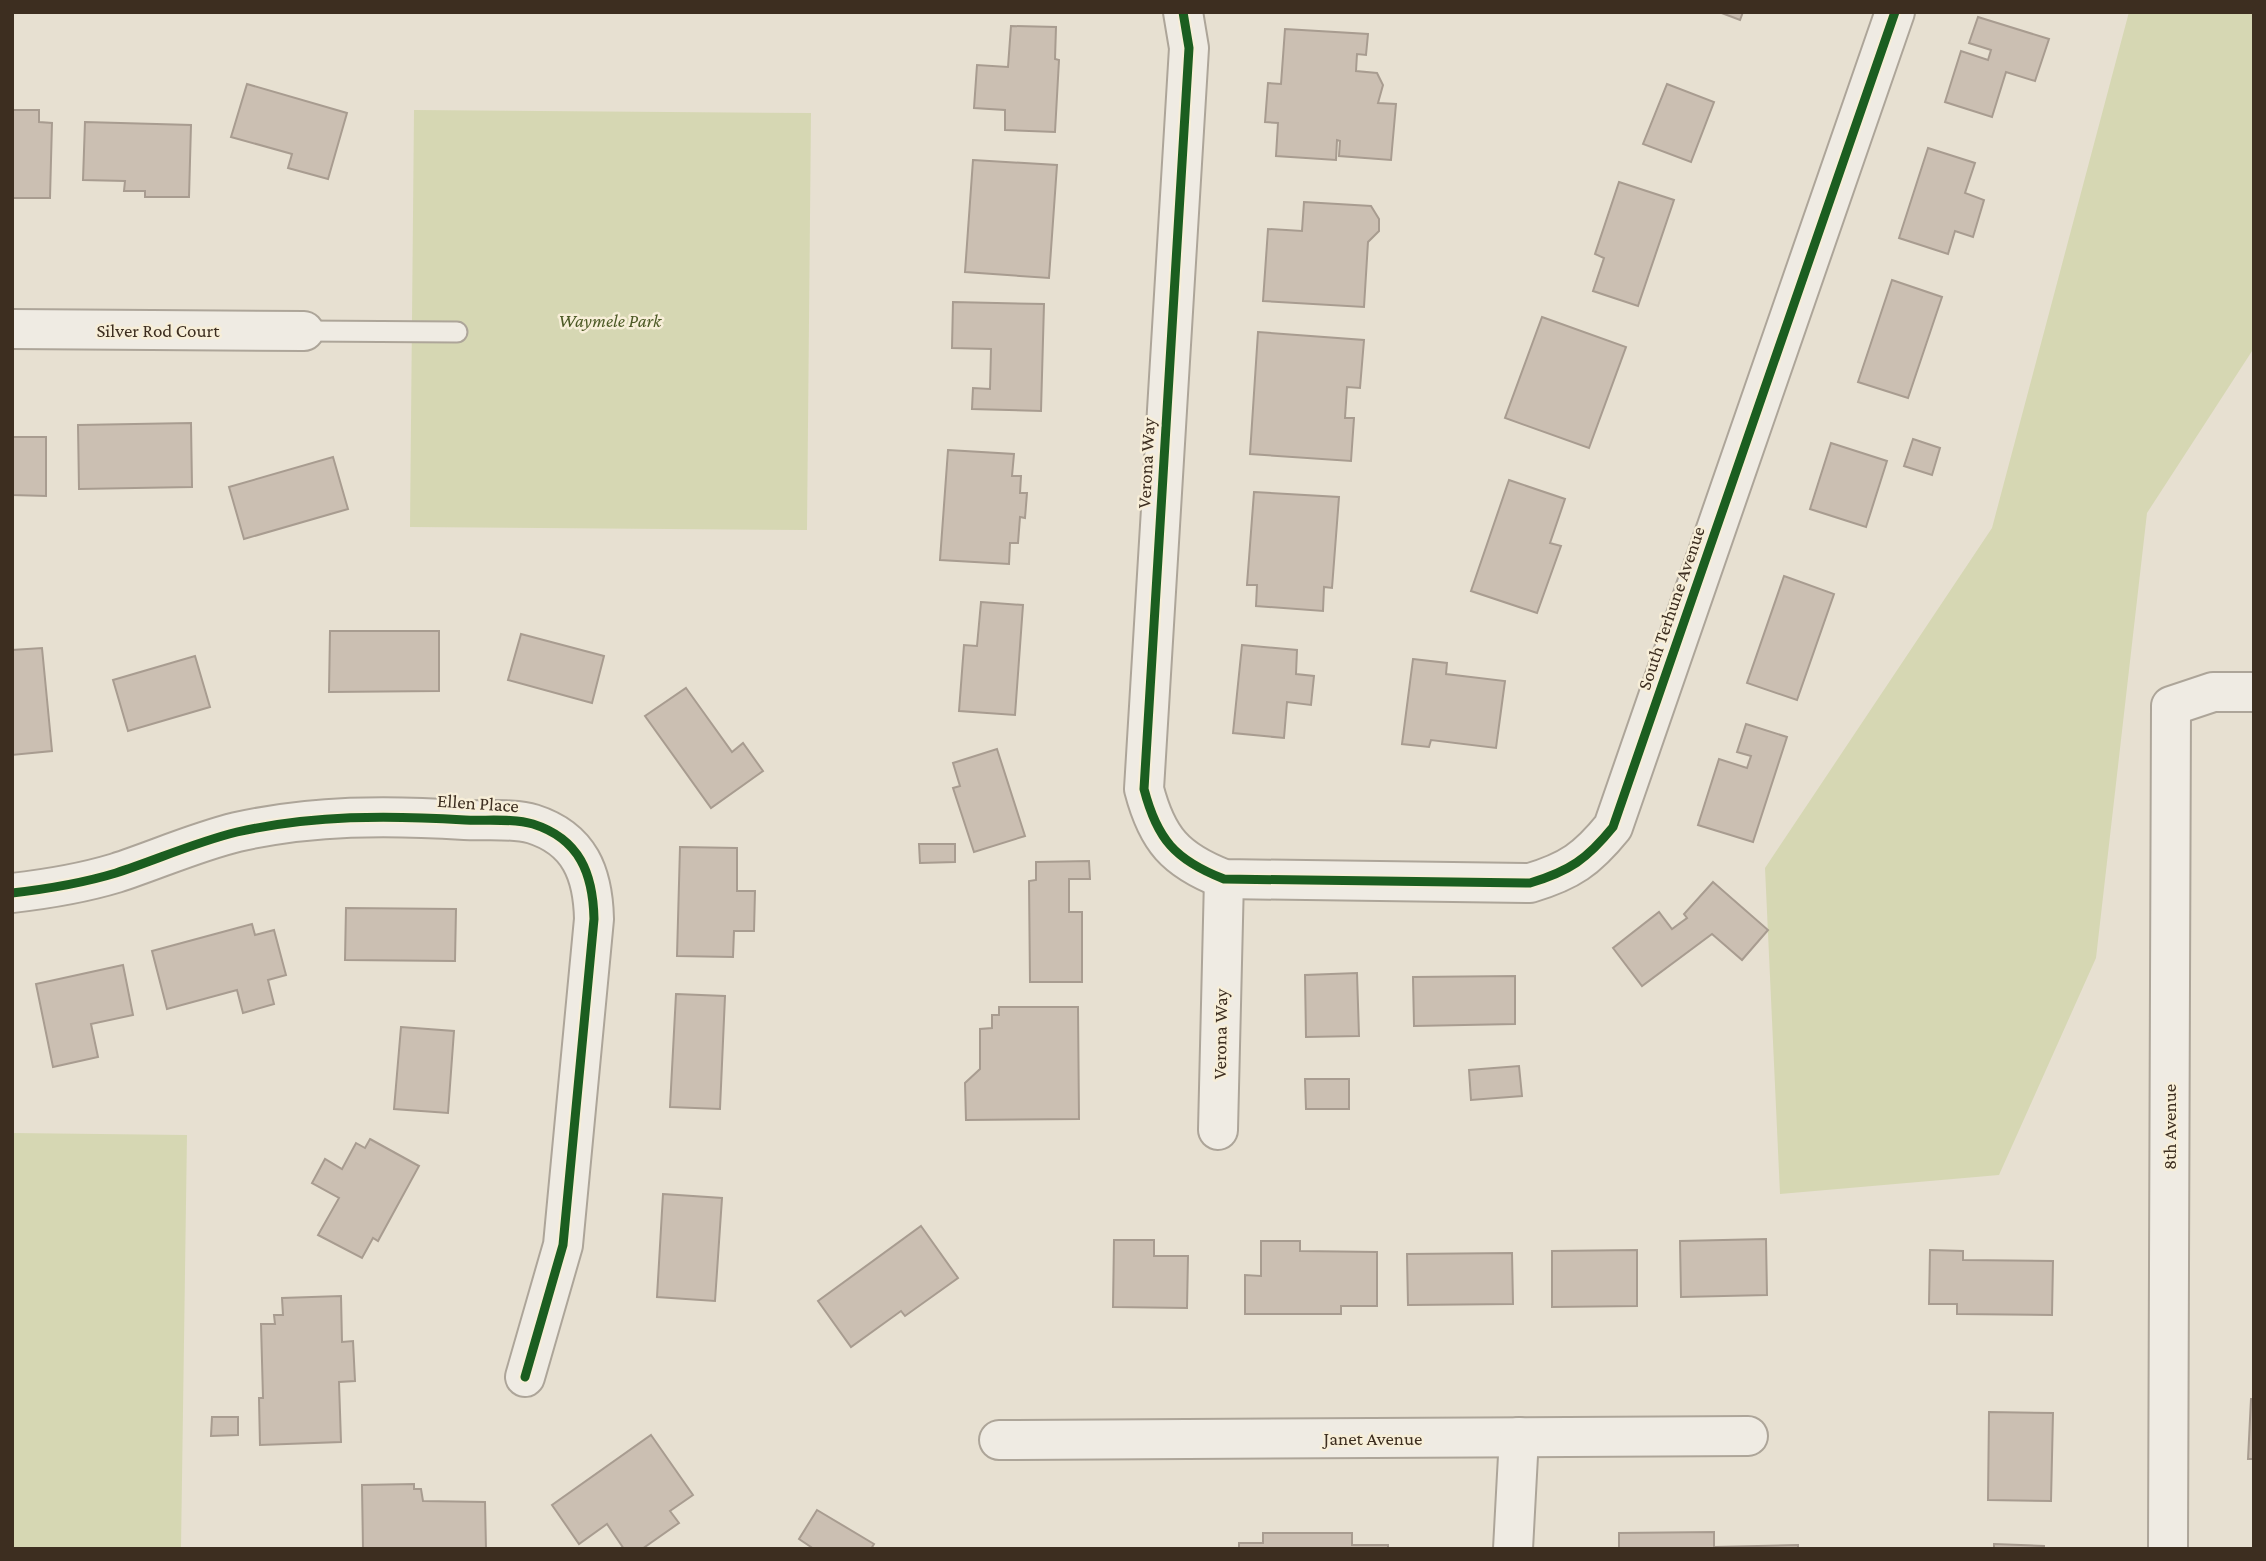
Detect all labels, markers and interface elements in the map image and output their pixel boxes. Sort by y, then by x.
park label: Waymele Park [559,310,662,331]
street label: Silver Rod Court [96,320,220,341]
street label: Verona Way [1133,417,1159,509]
street label: South Terhune Avenue [1633,524,1709,692]
street label: Ellen Place [436,790,520,816]
street label: Verona Way [1209,988,1231,1080]
street label: 8th Avenue [2159,1084,2180,1170]
street label: Janet Avenue [1322,1428,1422,1449]

